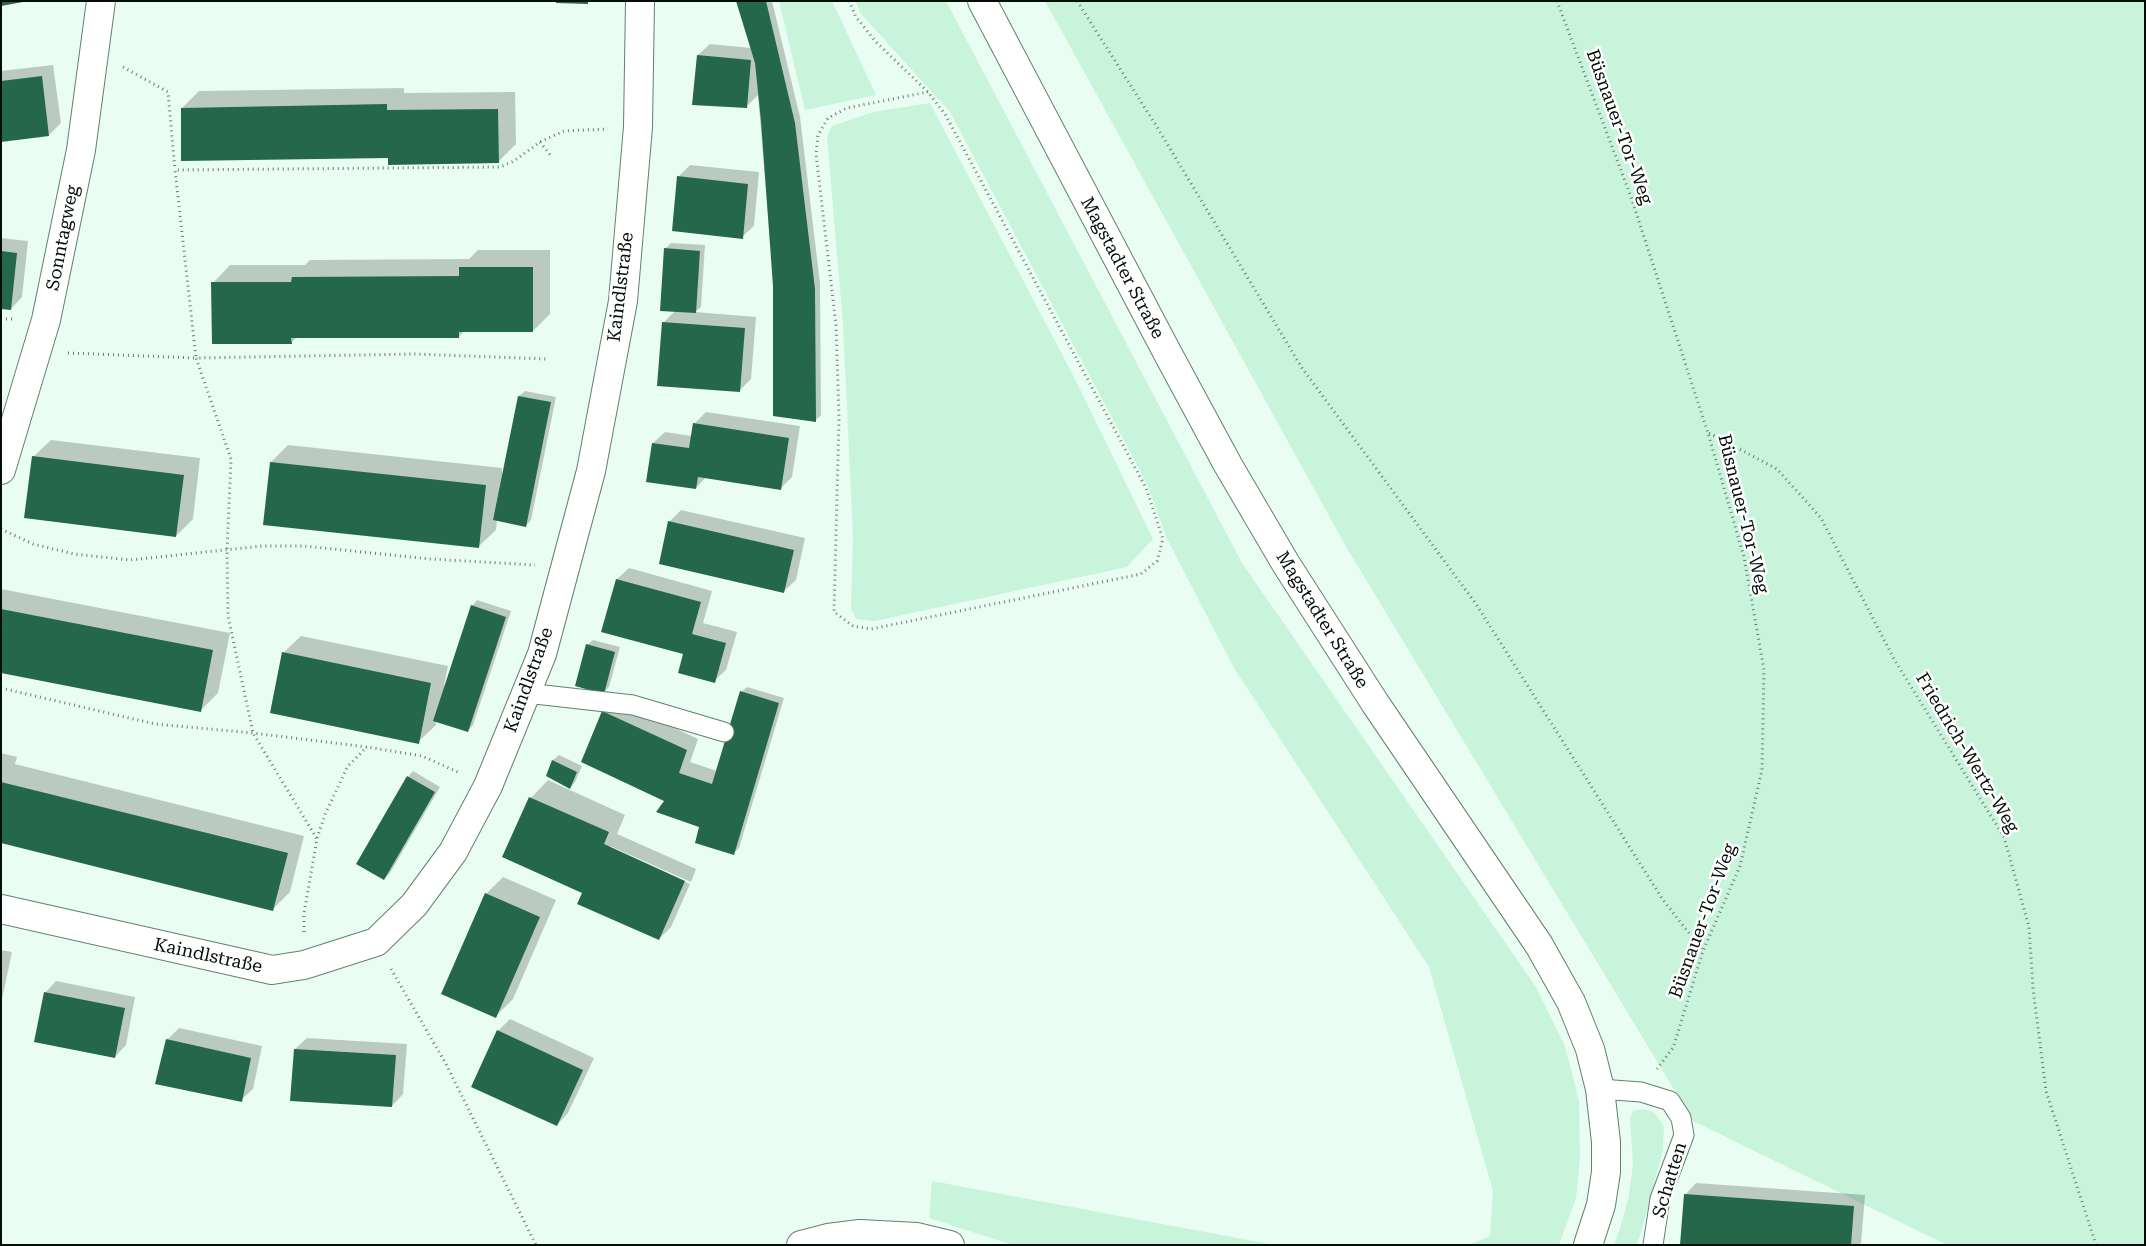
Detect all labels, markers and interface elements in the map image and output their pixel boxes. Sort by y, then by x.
street label: Büsnauer-Tor-Weg [1581,47,1657,207]
street label: Sonntagweg [42,183,84,293]
street label: Magstadter Straße [1076,193,1168,343]
street label: Kaindlstraße [604,231,638,343]
street label: Büsnauer-Tor-Weg [1713,432,1773,596]
street label: Magstadter Straße [1271,548,1373,692]
street label: Kaindlstraße [500,624,558,736]
street label: Friedrich-Wertz-Weg [1911,669,2023,837]
street label: Büsnauer-Tor-Weg [1665,841,1741,1001]
street label: Kaindlstraße [152,934,264,978]
street label: Schatten [1648,1140,1692,1220]

